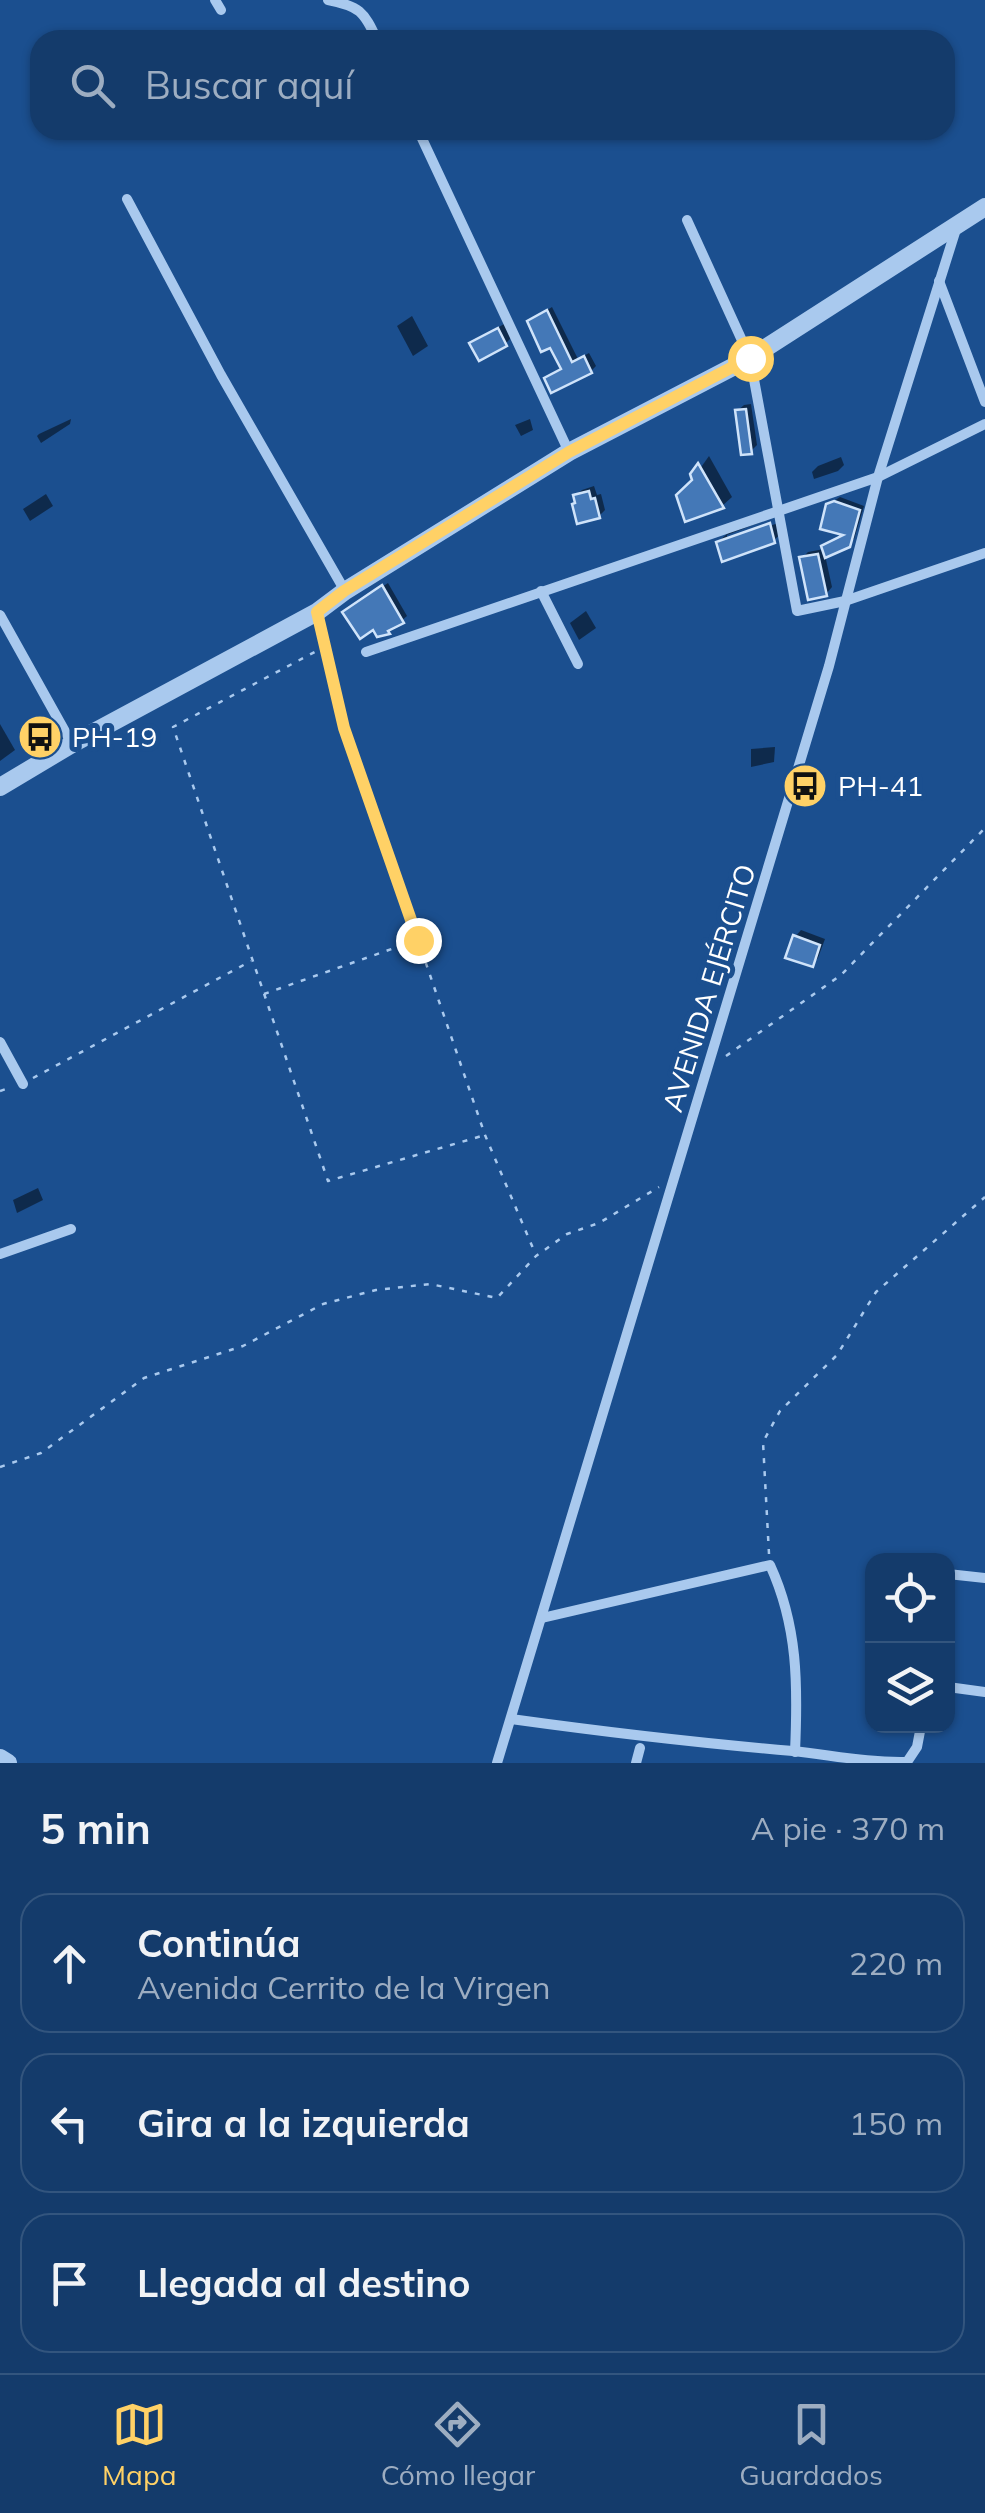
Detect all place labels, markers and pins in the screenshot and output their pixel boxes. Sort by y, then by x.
bus stop icon: PH-19 [17,714,63,760]
place label: PH-19 [72,719,157,754]
bus stop icon: PH-41 [782,763,828,809]
place label: PH-41 [838,768,923,803]

